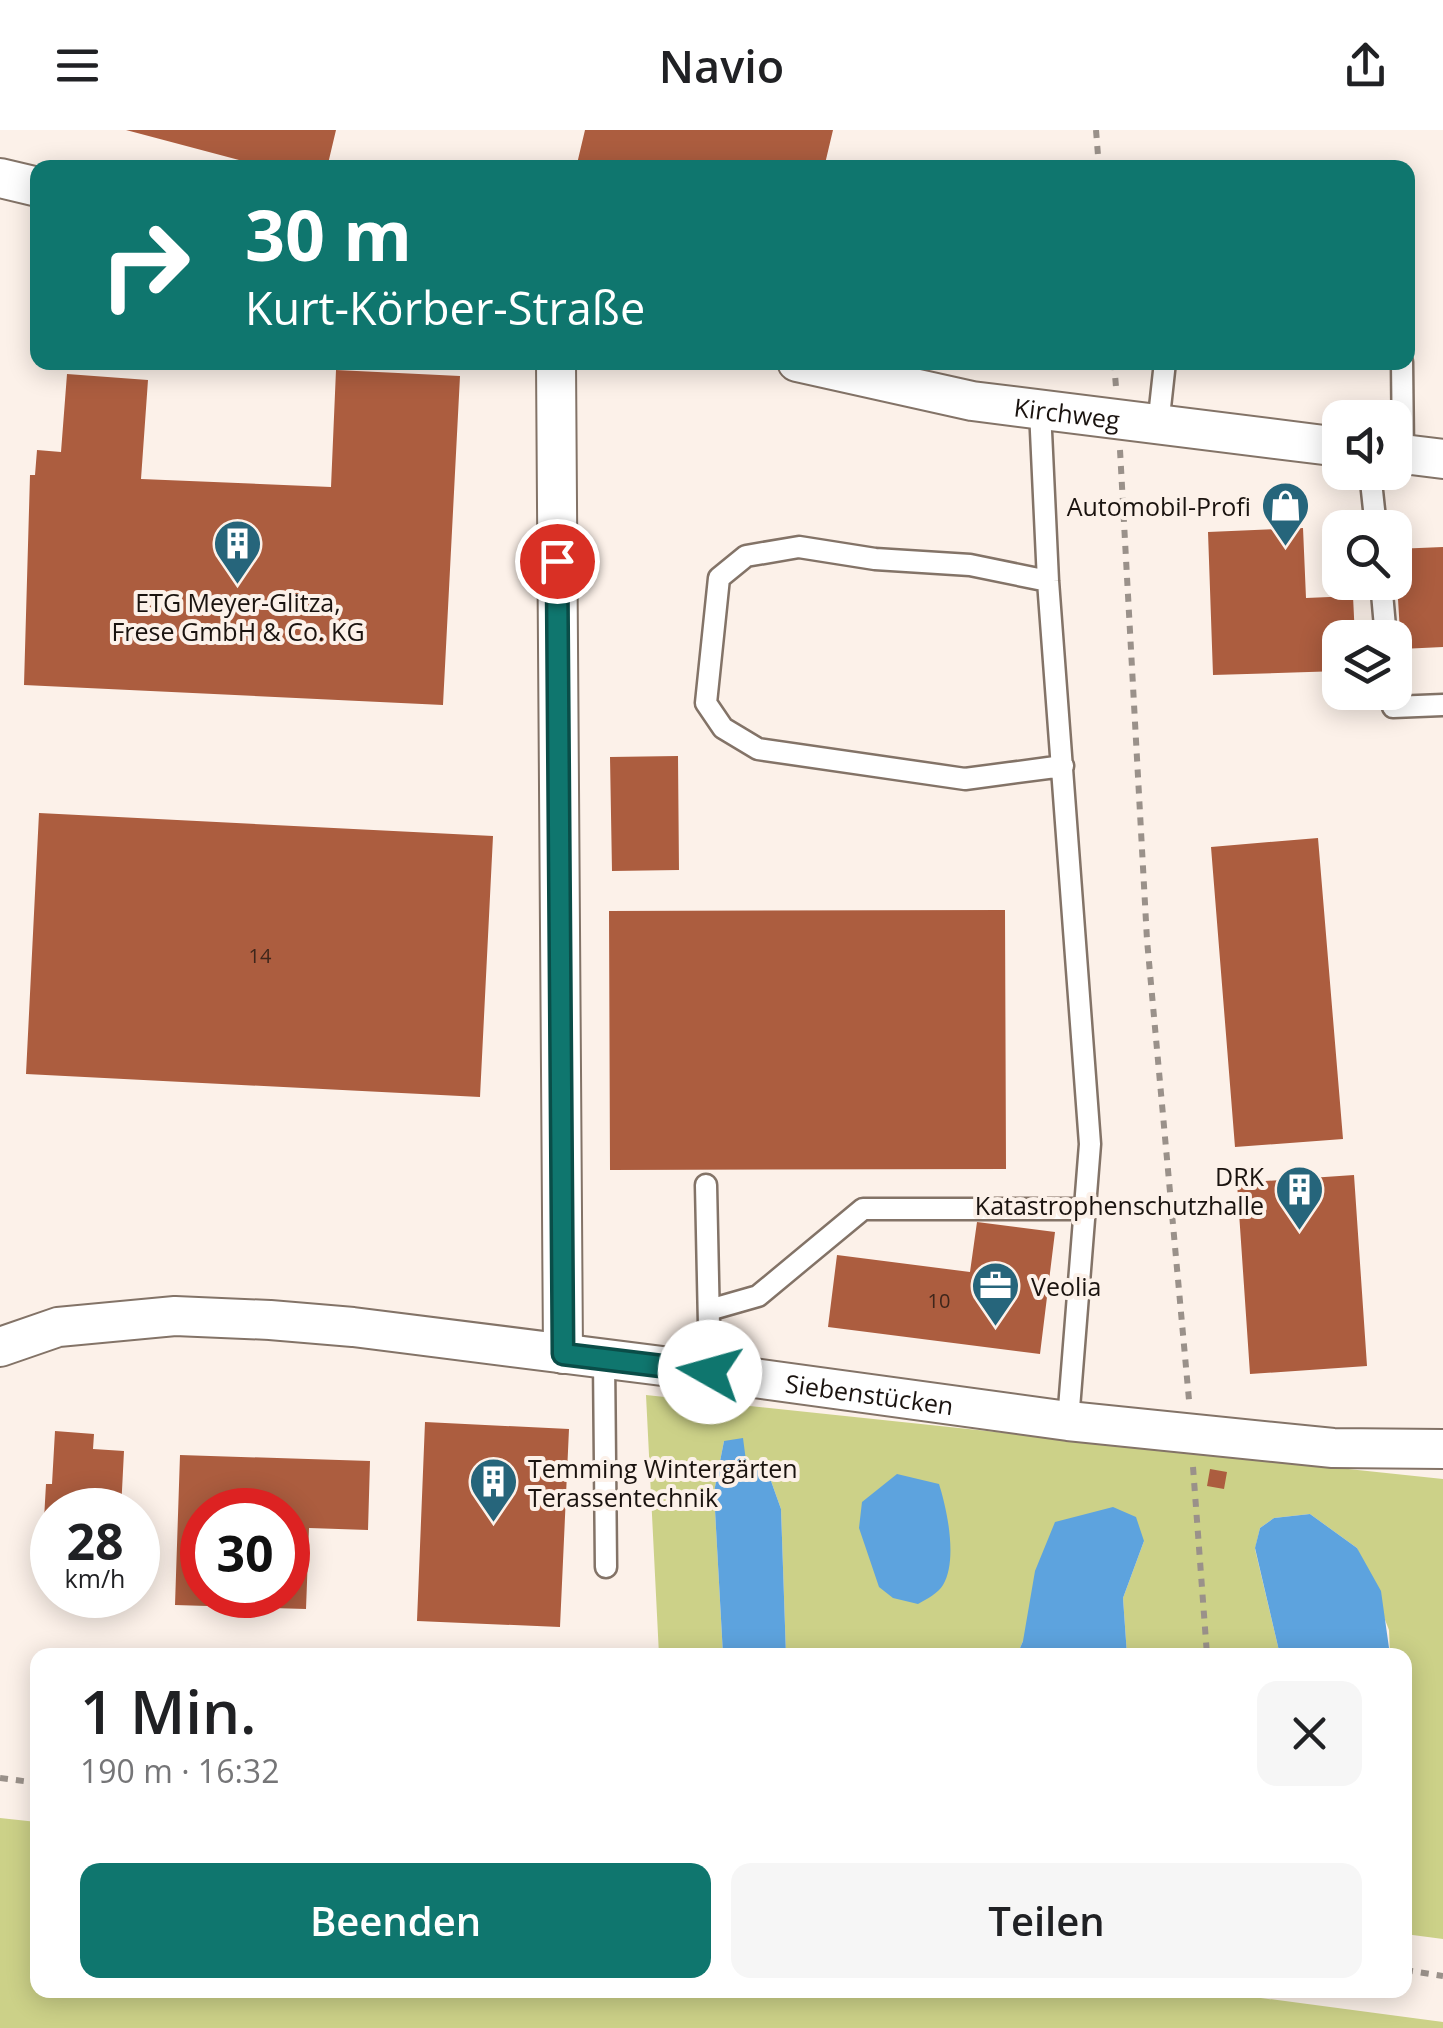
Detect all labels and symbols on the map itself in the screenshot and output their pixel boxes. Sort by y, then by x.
street label: Kirchweg [1012,389,1122,436]
shop icon: Automobil-Profi [1260,480,1312,548]
place label: Automobil-Profi [1067,489,1251,523]
building icon: ETG Meyer-Glitza, Frese GmbH & Co. KG [212,518,264,586]
pin [515,519,600,604]
place label: ETG Meyer-Glitza, Frese GmbH & Co. KG [111,585,365,648]
house number: 14 [249,942,272,969]
place label: DRK Katastrophenschutzhalle [975,1159,1265,1222]
building icon: DRK Katastrophenschutzhalle [1273,1164,1325,1232]
office icon: Veolia [970,1260,1022,1328]
place label: Veolia [1031,1269,1102,1303]
house number: 10 [928,1287,950,1314]
position arrow [658,1320,762,1424]
street label: Siebenstücken [783,1365,956,1422]
place label: Temming Wintergärten Terassentechnik [528,1451,798,1514]
building icon: Temming Wintergärten Terassentechnik [467,1456,519,1524]
speed limit sign: 30 [180,1488,310,1618]

